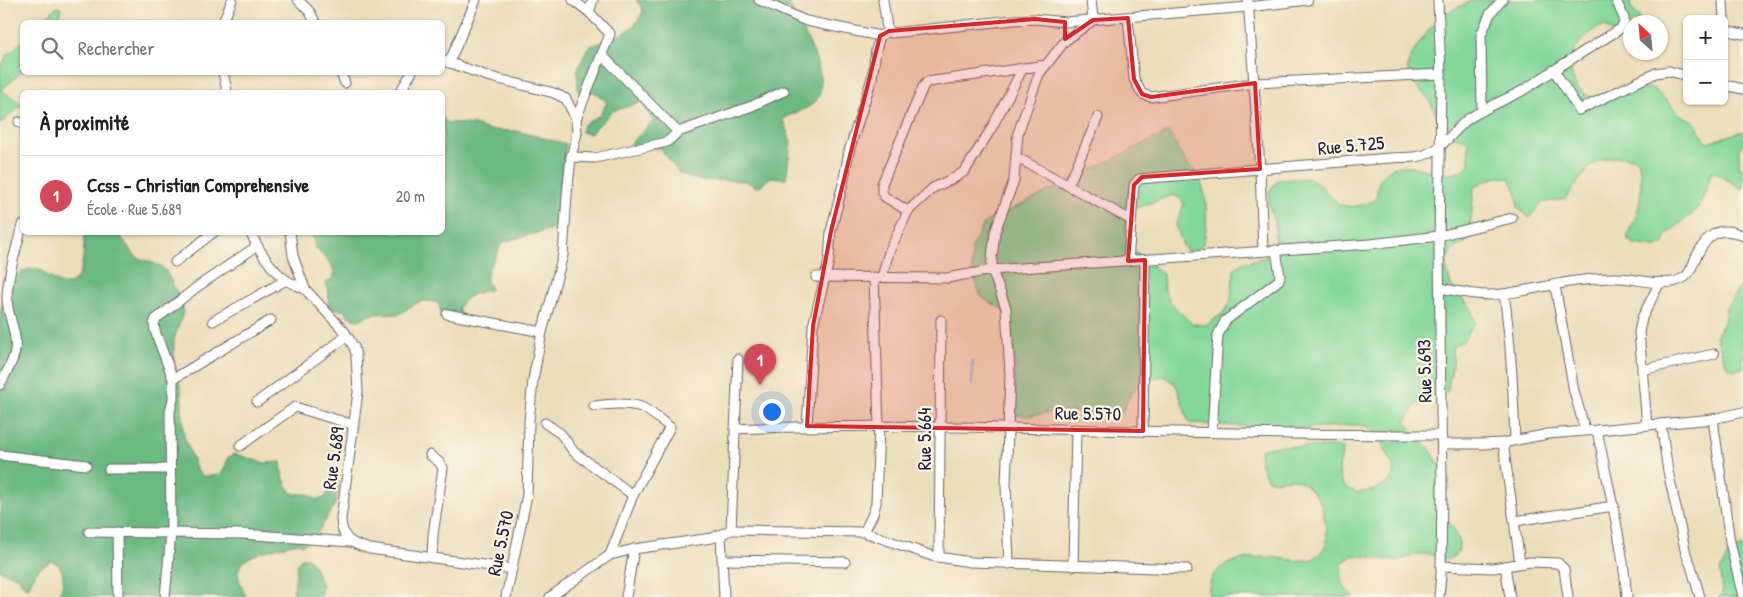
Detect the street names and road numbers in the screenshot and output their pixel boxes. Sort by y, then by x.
street label: Rue 5.725 [1317,129,1385,161]
street label: Rue 5.693 [1410,339,1438,403]
street label: Rue 5.570 [1055,399,1121,427]
street label: Rue 5.664 [911,408,937,470]
street label: Rue 5.689 [316,425,350,491]
street label: Rue 5.570 [480,508,520,578]

